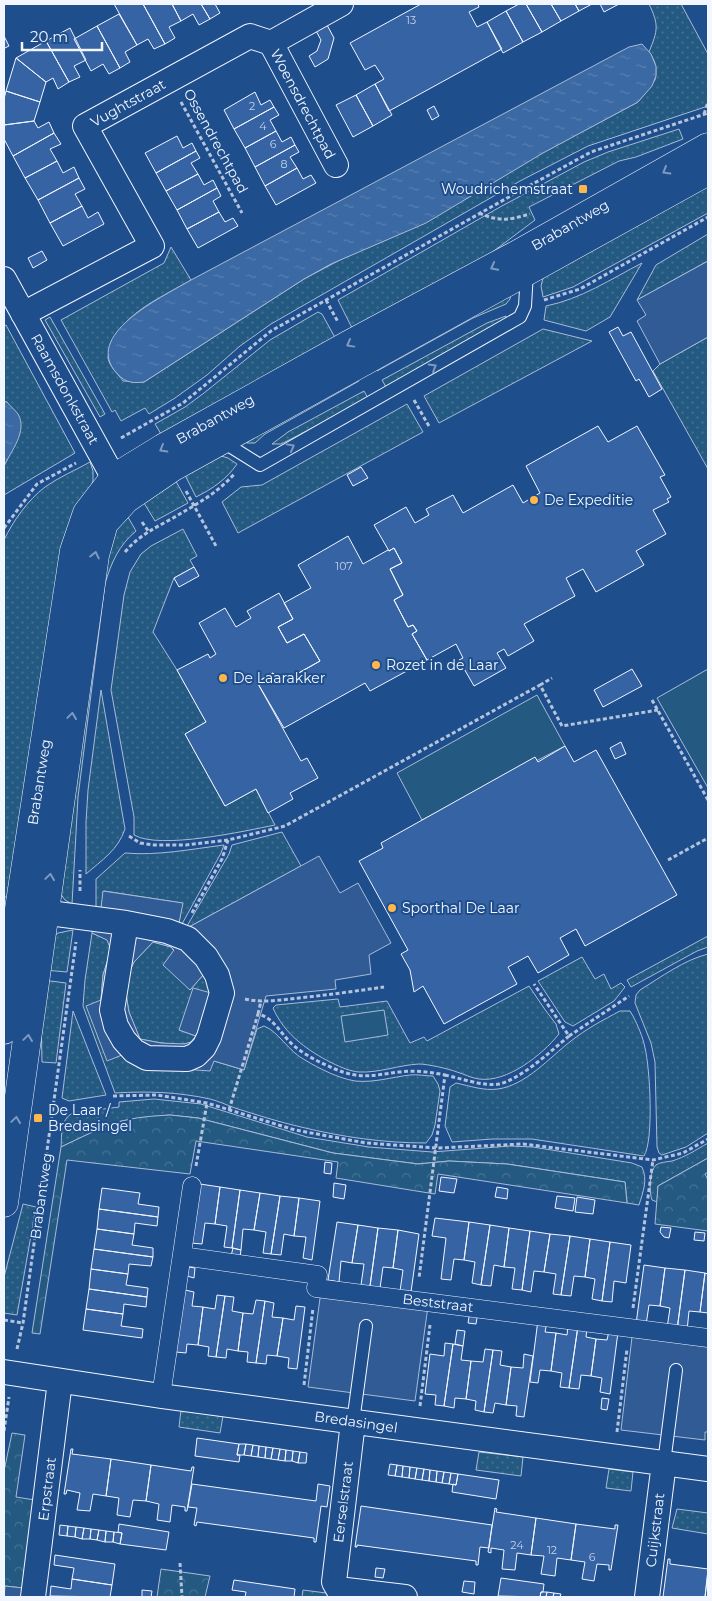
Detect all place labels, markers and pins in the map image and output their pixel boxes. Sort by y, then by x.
place label: Woudrichemstraat [441,180,573,198]
marker: Woudrichemstraat [577,183,589,195]
place label: De Expeditie [544,491,633,509]
marker: De Expeditie [528,494,540,506]
place label: Rozet in de Laar [386,656,499,674]
marker: Rozet in de Laar [370,659,382,671]
place label: De Laarakker [233,669,326,687]
marker: De Laarakker [217,672,229,684]
place label: Sporthal De Laar [402,899,520,917]
marker: Sporthal De Laar [386,902,398,914]
place label: De Laar / Bredasingel [48,1101,132,1135]
marker: De Laar / Bredasingel [32,1112,44,1124]

